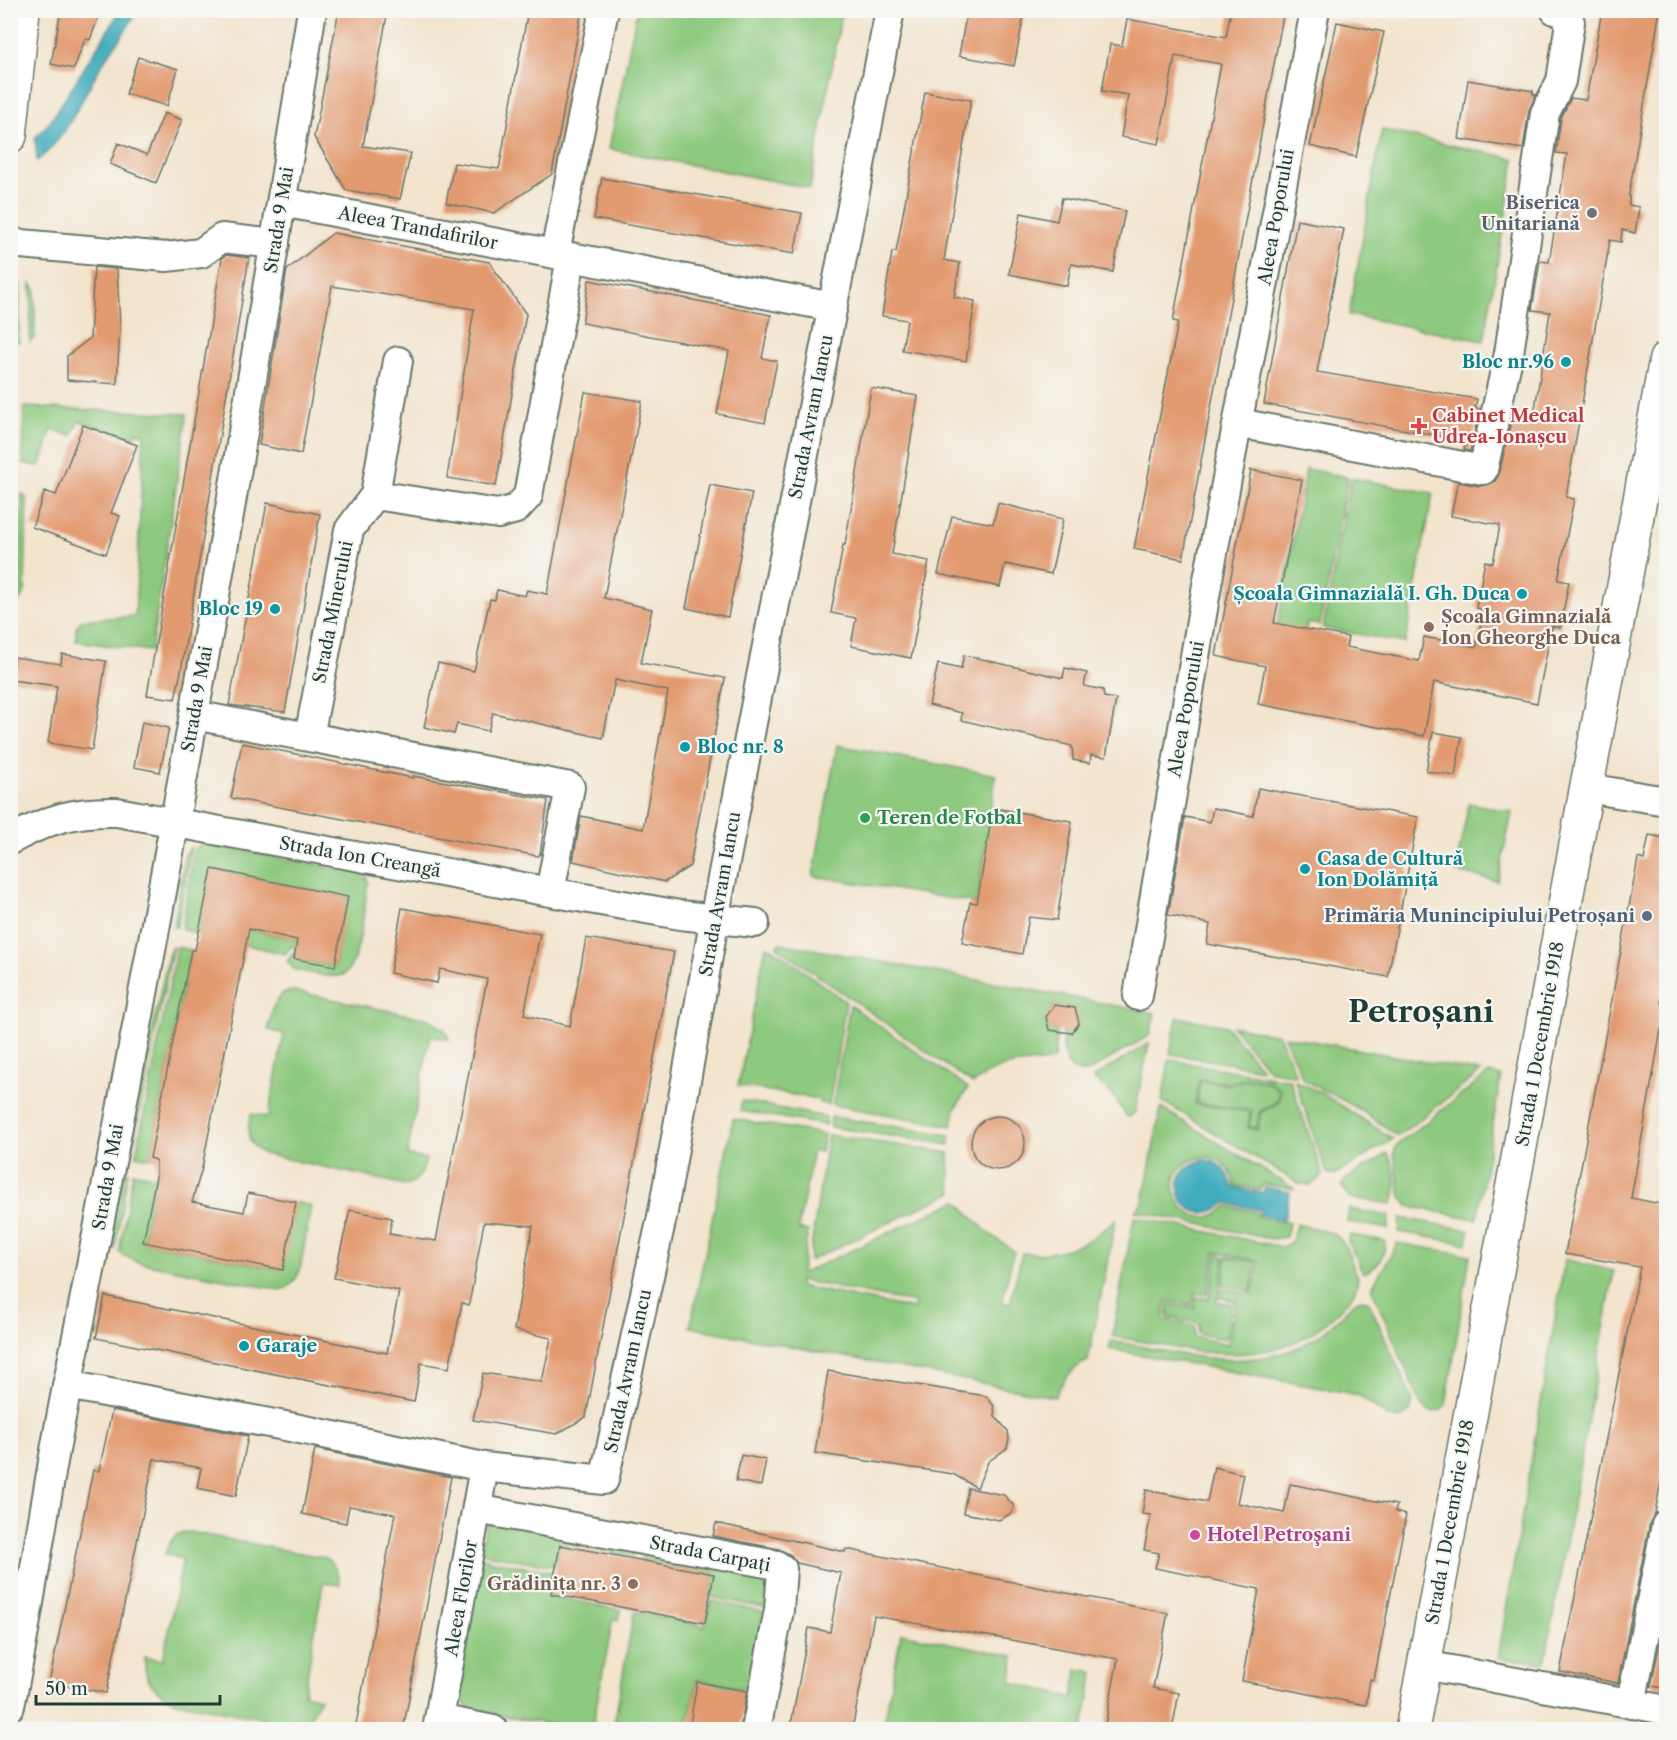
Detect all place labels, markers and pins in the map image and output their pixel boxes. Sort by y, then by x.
place label: Biserica Unitariană [1481,192,1581,235]
marker: Biserica Unitariană [1585,206,1599,220]
place label: Bloc nr.96 [1462,351,1554,373]
marker: Bloc nr.96 [1559,355,1573,369]
place label: Cabinet Medical Udrea-Ionașcu [1432,405,1584,448]
marker: Cabinet Medical Udrea-Ionașcu [1410,417,1428,435]
place label: Școala Gimnazială I. Gh. Duca [1233,583,1511,605]
marker: Școala Gimnazială I. Gh. Duca [1515,587,1529,601]
place label: Bloc 19 [199,598,263,620]
marker: Bloc 19 [268,602,282,616]
place label: Școala Gimnazială Ion Gheorghe Duca [1441,606,1621,649]
marker: Școala Gimnazială Ion Gheorghe Duca [1422,620,1436,634]
place label: Bloc nr. 8 [697,736,784,758]
marker: Bloc nr. 8 [678,740,692,754]
place label: Teren de Fotbal [877,807,1022,829]
marker: Teren de Fotbal [858,811,872,825]
place label: Casa de Cultură Ion Dolămiță [1317,848,1464,891]
marker: Casa de Cultură Ion Dolămiță [1298,862,1312,876]
place label: Primăria Munincipiului Petroșani [1324,905,1636,927]
marker: Primăria Munincipiului Petroșani [1640,909,1654,923]
place label: Garaje [256,1335,318,1357]
marker: Garaje [237,1339,251,1353]
place label: Hotel Petroşani [1207,1524,1351,1546]
marker: Hotel Petroşani [1188,1528,1202,1542]
place label: Grădinița nr. 3 [487,1573,621,1595]
marker: Grădinița nr. 3 [626,1577,640,1591]

